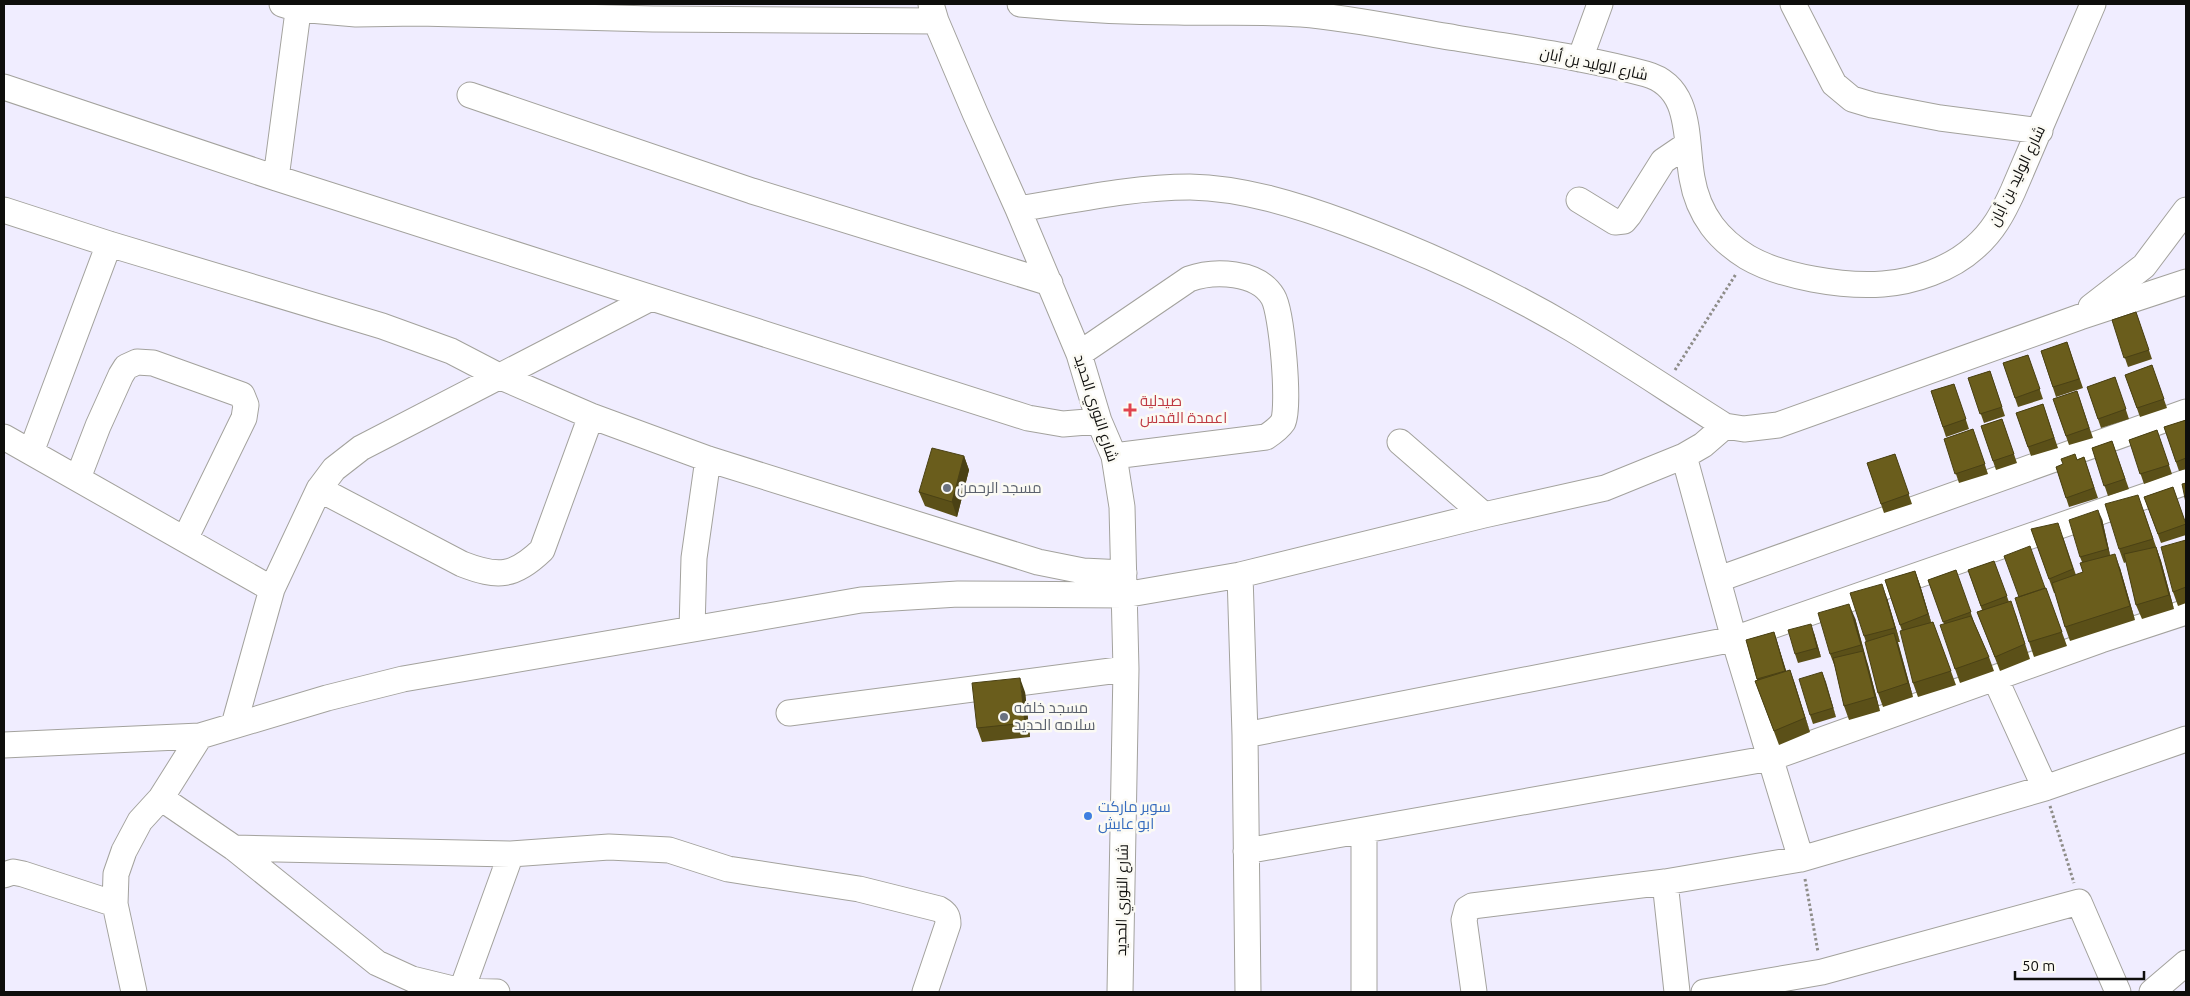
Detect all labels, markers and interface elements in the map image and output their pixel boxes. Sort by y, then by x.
street label: شارع الوليد بن أبان [1538,43,1650,86]
street label: شارع الوليد بن أبان [1984,122,2051,230]
street label: شارع النوري الحديد [1067,352,1122,465]
place label: صيدلية اعمدة القدس [1140,392,1227,428]
marker: صيدلية اعمدة القدس [1124,404,1136,416]
place label: مسجد الرحمن [957,479,1042,498]
marker: مسجد الرحمن [941,482,953,494]
place label: مسجد خلفه سلامه الحديد [1014,699,1095,733]
marker: مسجد خلفه سلامه الحديد [998,711,1010,723]
place label: سوبر ماركت ابو عايش [1098,798,1171,834]
marker: سوبر ماركت ابو عايش [1082,810,1094,822]
street label: شارع النوري الحديد [1112,844,1135,956]
scale bar [2015,948,2144,980]
text: 50 m [2022,957,2055,974]

